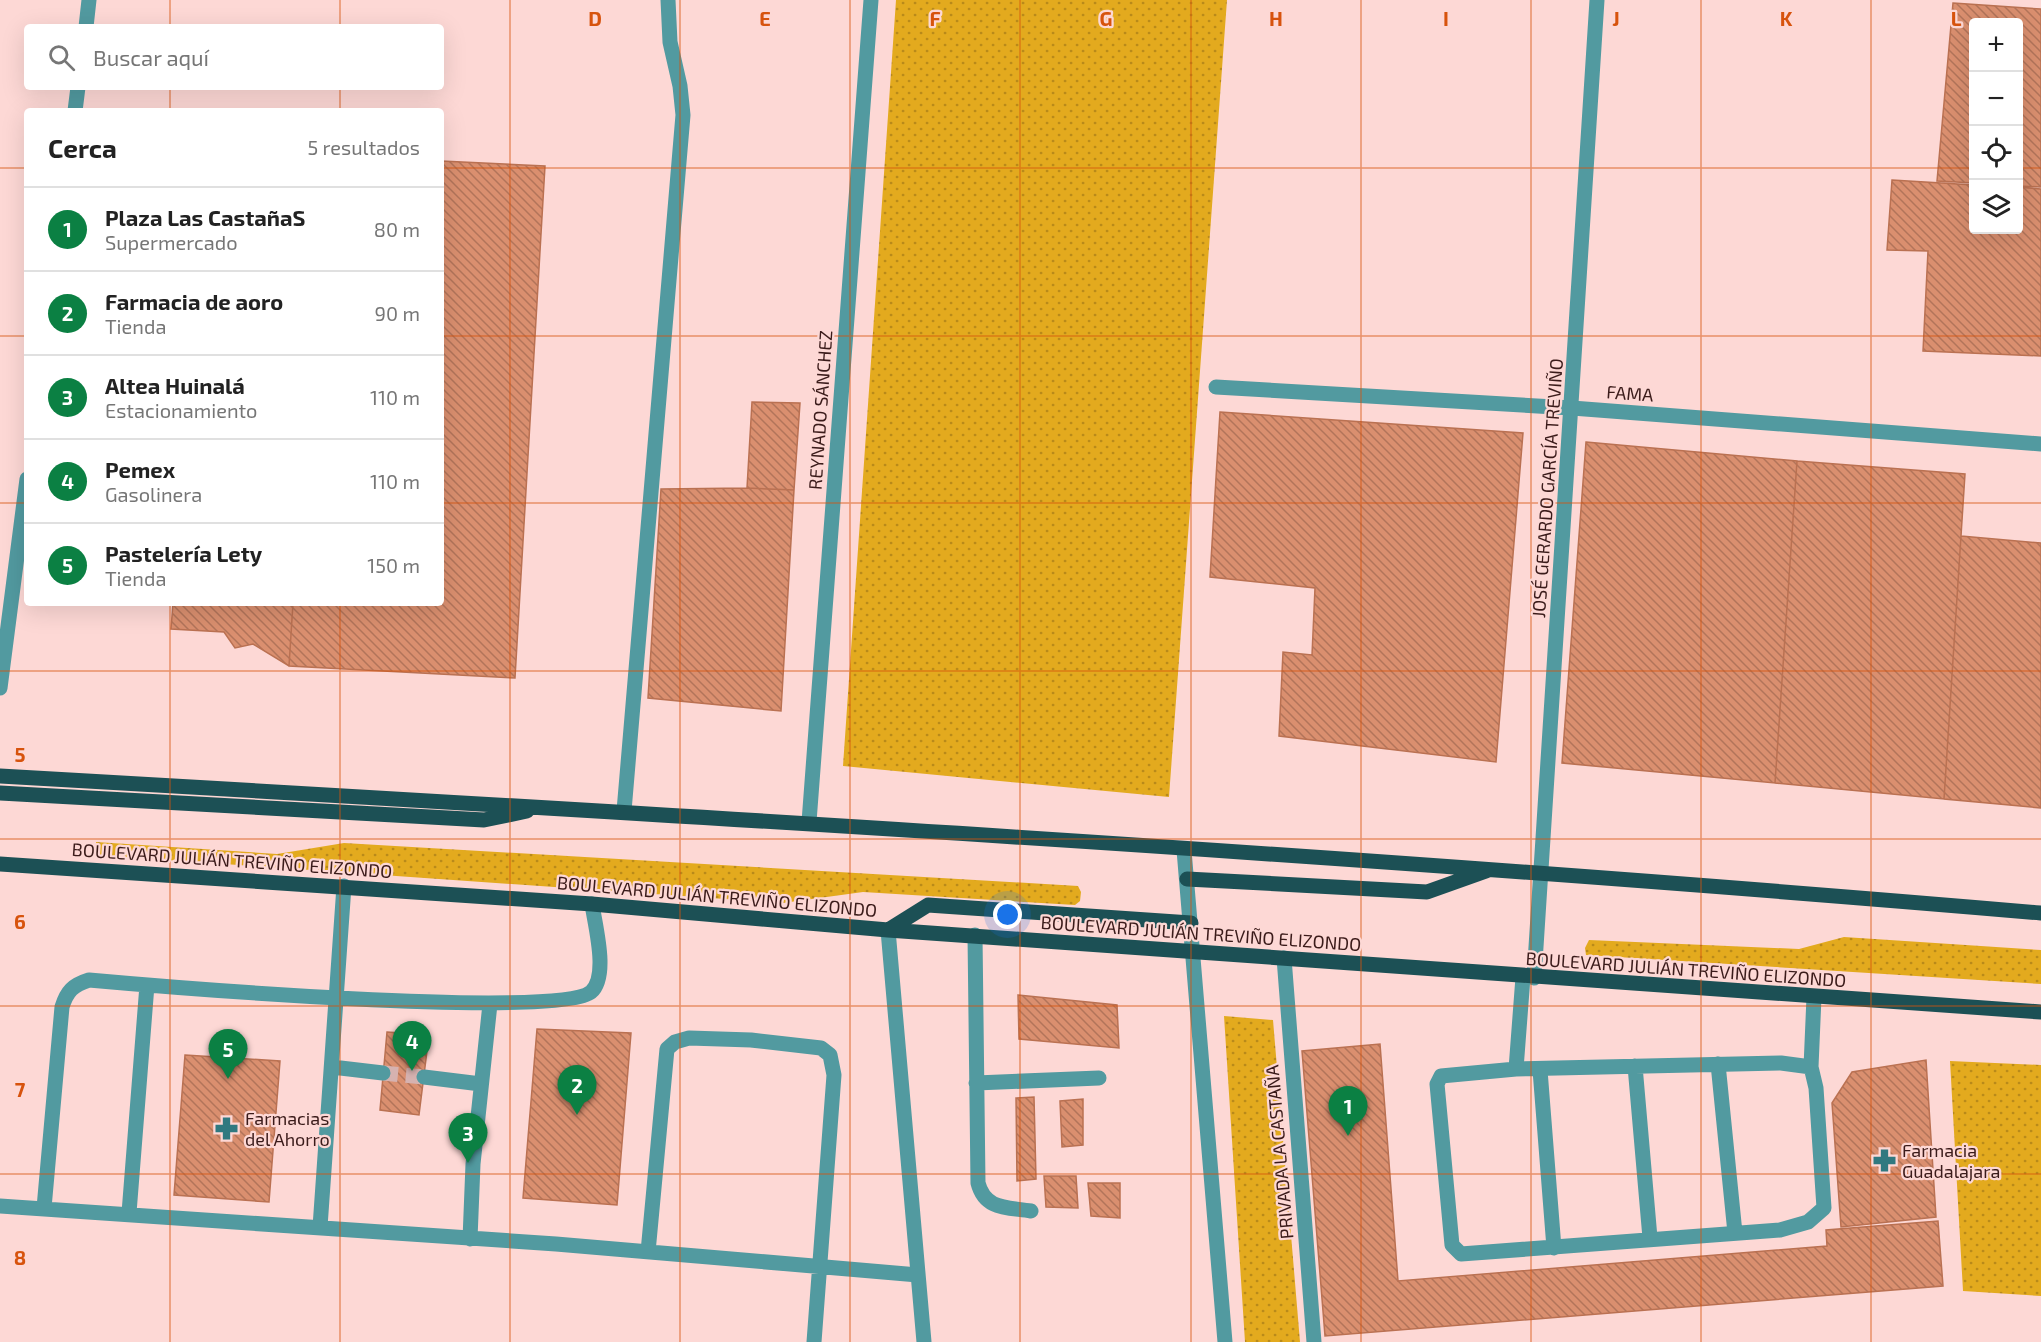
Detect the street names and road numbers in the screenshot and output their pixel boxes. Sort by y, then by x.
street label: REYNADO SÁNCHEZ [803,329,837,491]
street label: JOSÉ GERARDO GARCÍA TREVIÑO [1527,357,1567,619]
street label: FAMA [1606,380,1655,406]
street label: BOULEVARD JULIÁN TREVIÑO ELIZONDO [71,838,393,882]
street label: BOULEVARD JULIÁN TREVIÑO ELIZONDO [556,871,878,921]
street label: BOULEVARD JULIÁN TREVIÑO ELIZONDO [1040,911,1362,955]
street label: BOULEVARD JULIÁN TREVIÑO ELIZONDO [1525,947,1847,991]
street label: PRIVADA LA CASTAÑA [1260,1063,1298,1240]

